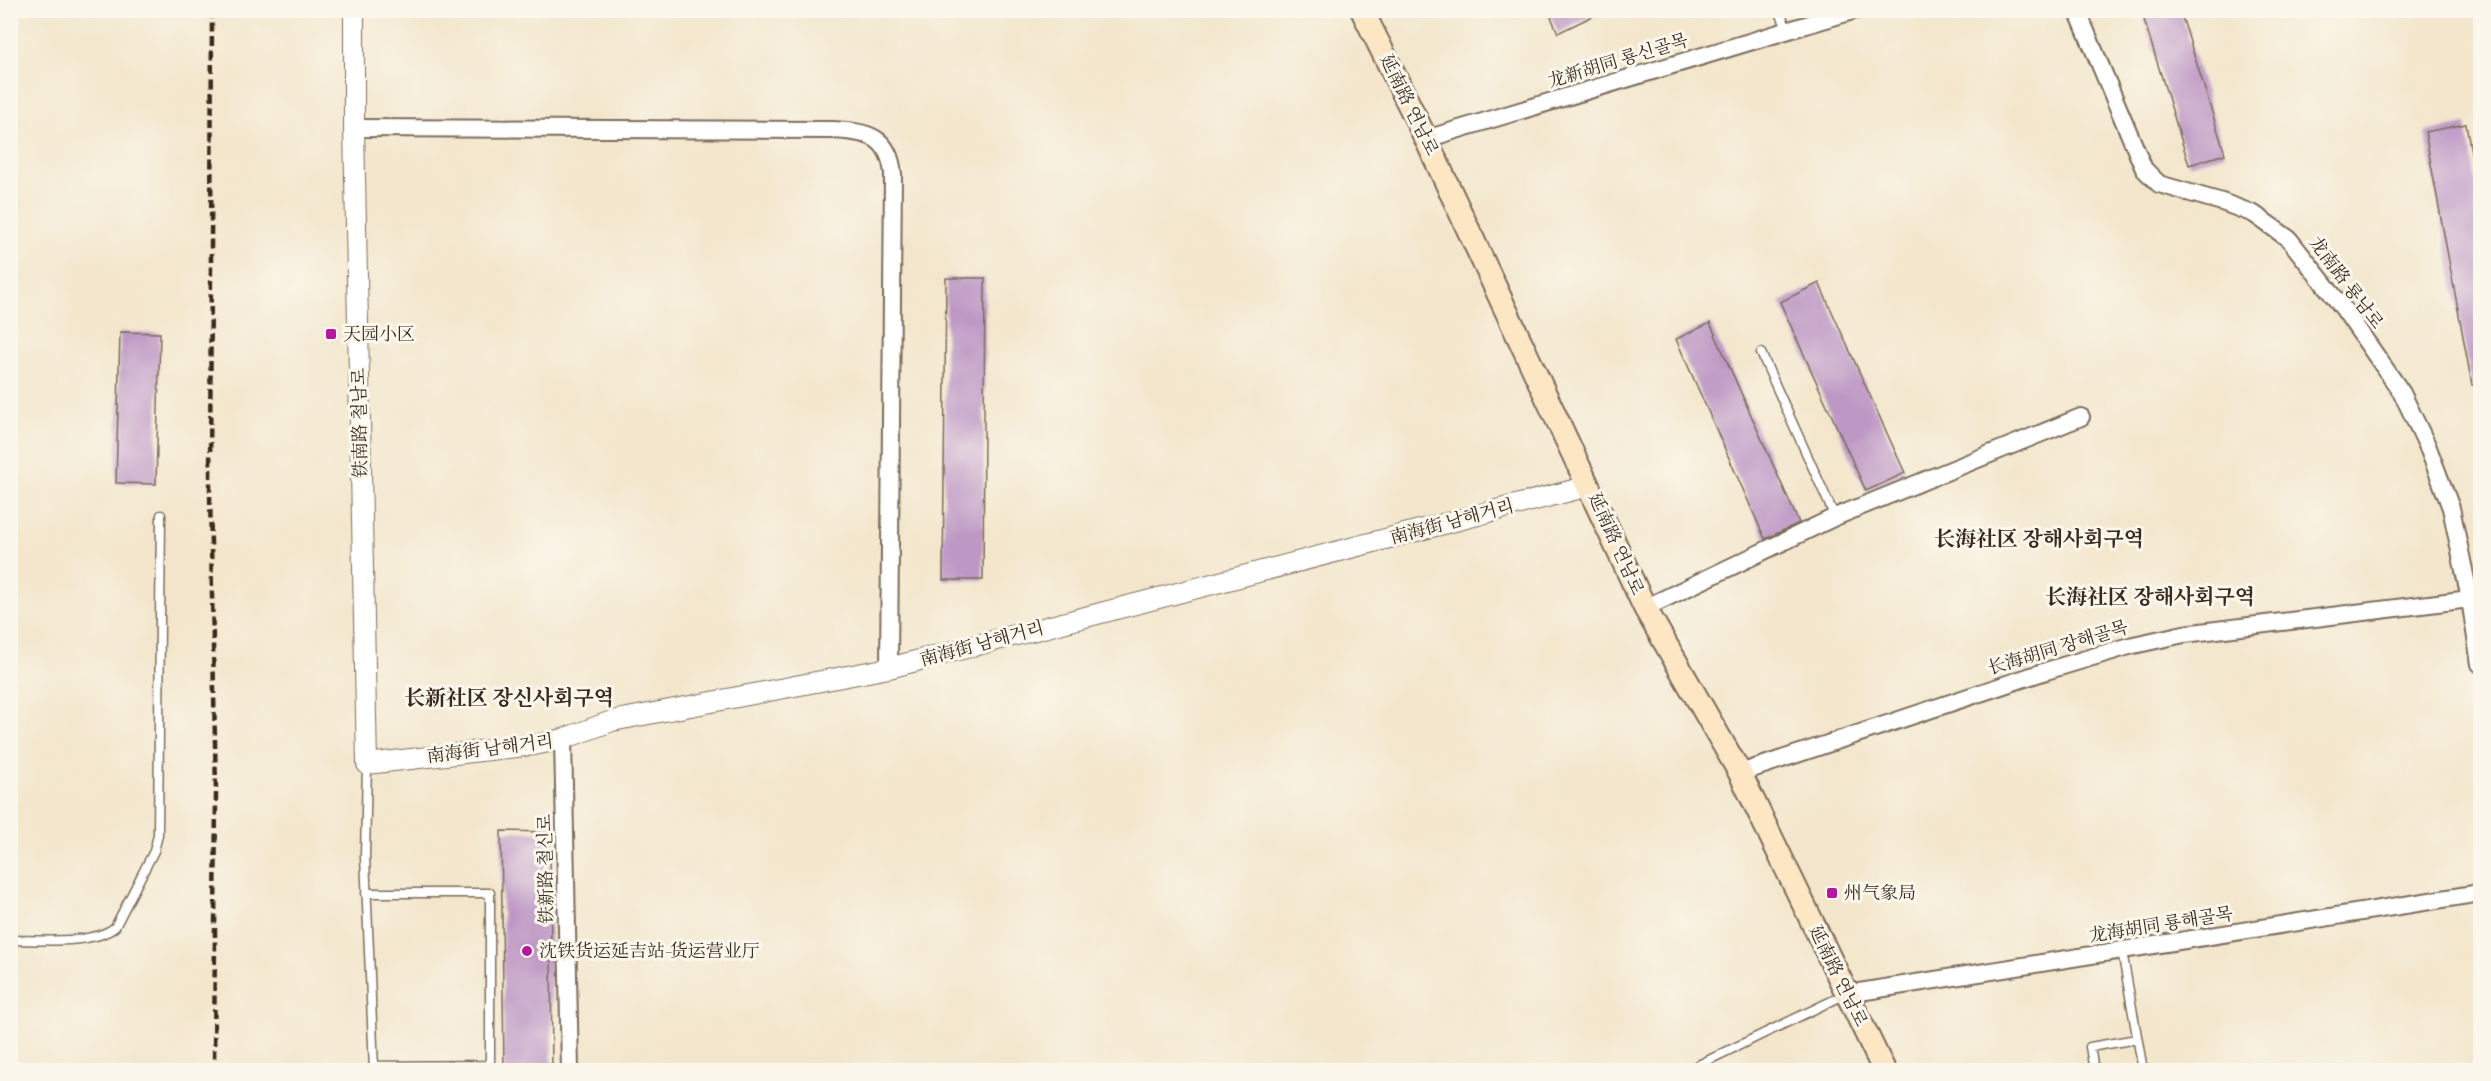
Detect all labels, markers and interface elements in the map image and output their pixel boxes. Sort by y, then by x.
street label: 龙新胡同 룡신골목 [1545,30,1691,92]
street label: 延南路 연남로 [1375,51,1443,159]
street label: 龙南路 룡남로 [2305,233,2387,333]
place label: 天园小区 [343,324,415,345]
marker: 天园小区 [324,327,338,341]
street label: 铁南路 철남로 [349,368,371,478]
street label: 延南路 연남로 [1584,489,1648,599]
street label: 南海街 남해거리 [1388,495,1516,549]
district label: 长海社区 장해사회구역 [1934,527,2144,551]
district label: 长海社区 장해사회구역 [2045,585,2255,609]
street label: 南海街 남해거리 [918,617,1046,671]
street label: 长海胡同 장해골목 [1985,617,2131,679]
district label: 长新社区 장신사회구역 [404,686,614,710]
street label: 南海街 남해거리 [425,731,555,767]
street label: 铁新路 철신로 [535,814,557,924]
place label: 州气象局 [1844,883,1916,904]
marker: 州气象局 [1825,886,1839,900]
street label: 龙海胡同 룡해골목 [2088,903,2234,947]
street label: 延南路 연남로 [1804,922,1872,1030]
place label: 沈铁货运延吉站-货运营业厅 [539,941,760,962]
marker: 沈铁货运延吉站-货运营业厅 [520,944,534,958]

